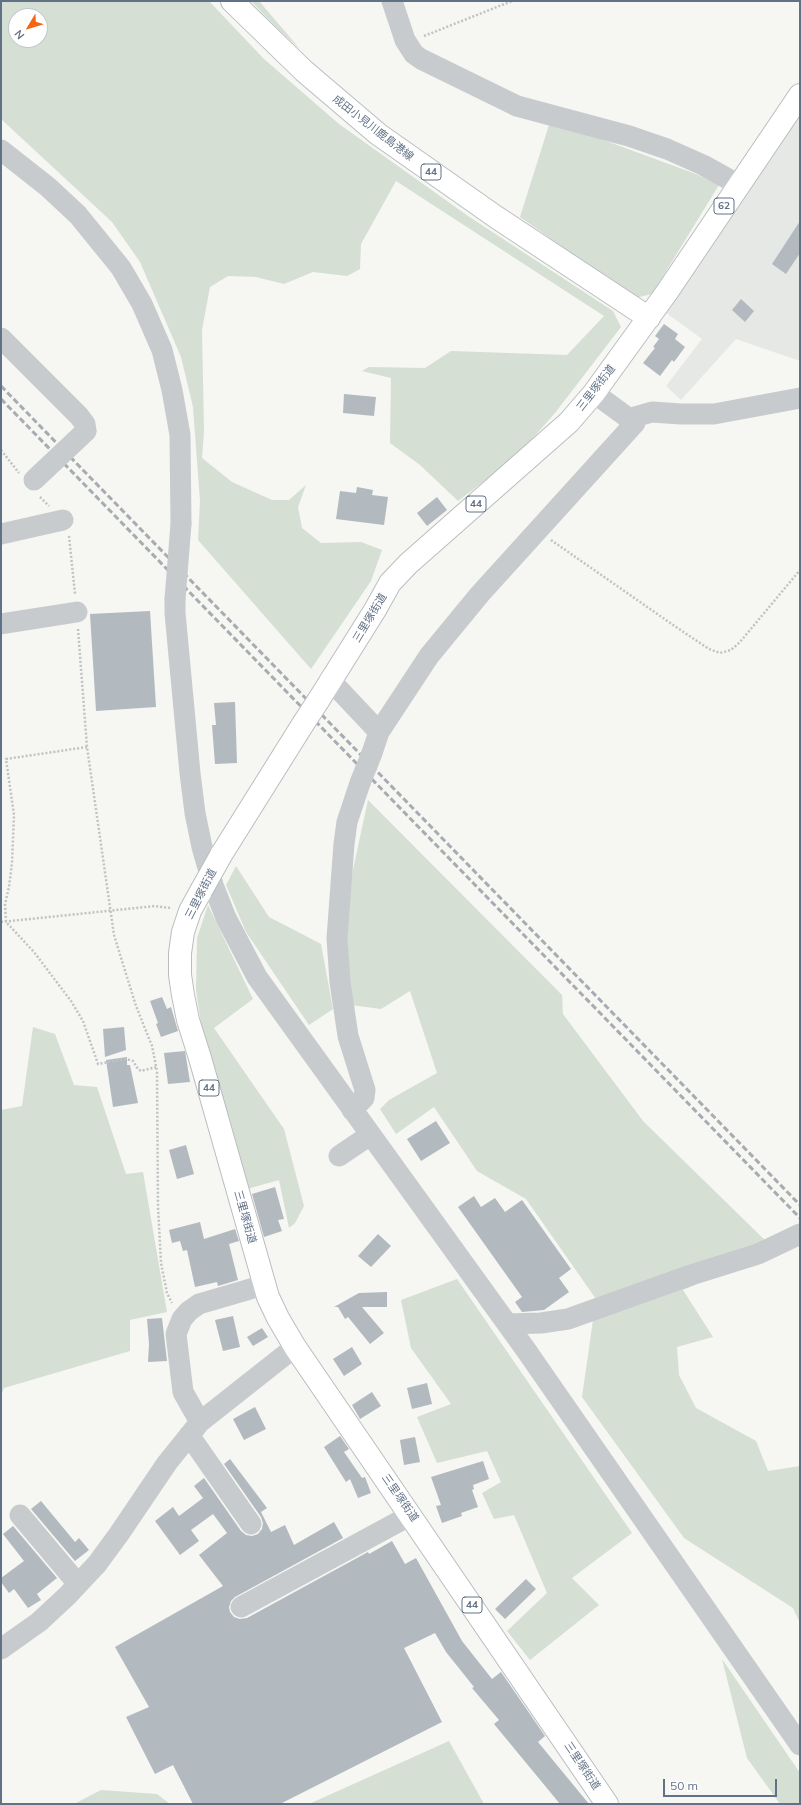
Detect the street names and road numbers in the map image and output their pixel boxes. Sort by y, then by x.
street label: 成田小見川鹿島港線 [330,92,416,164]
road number: 44 [421,164,441,180]
road number: 62 [714,198,734,214]
street label: 三里塚街道 [574,362,618,414]
road number: 44 [466,496,486,512]
street label: 三里塚街道 [350,591,390,645]
street label: 三里塚街道 [183,867,219,921]
road number: 44 [199,1080,219,1096]
street label: 三里塚街道 [231,1189,259,1245]
street label: 三里塚街道 [379,1472,421,1524]
road number: 44 [462,1597,482,1613]
street label: 三里塚街道 [561,1740,603,1792]

